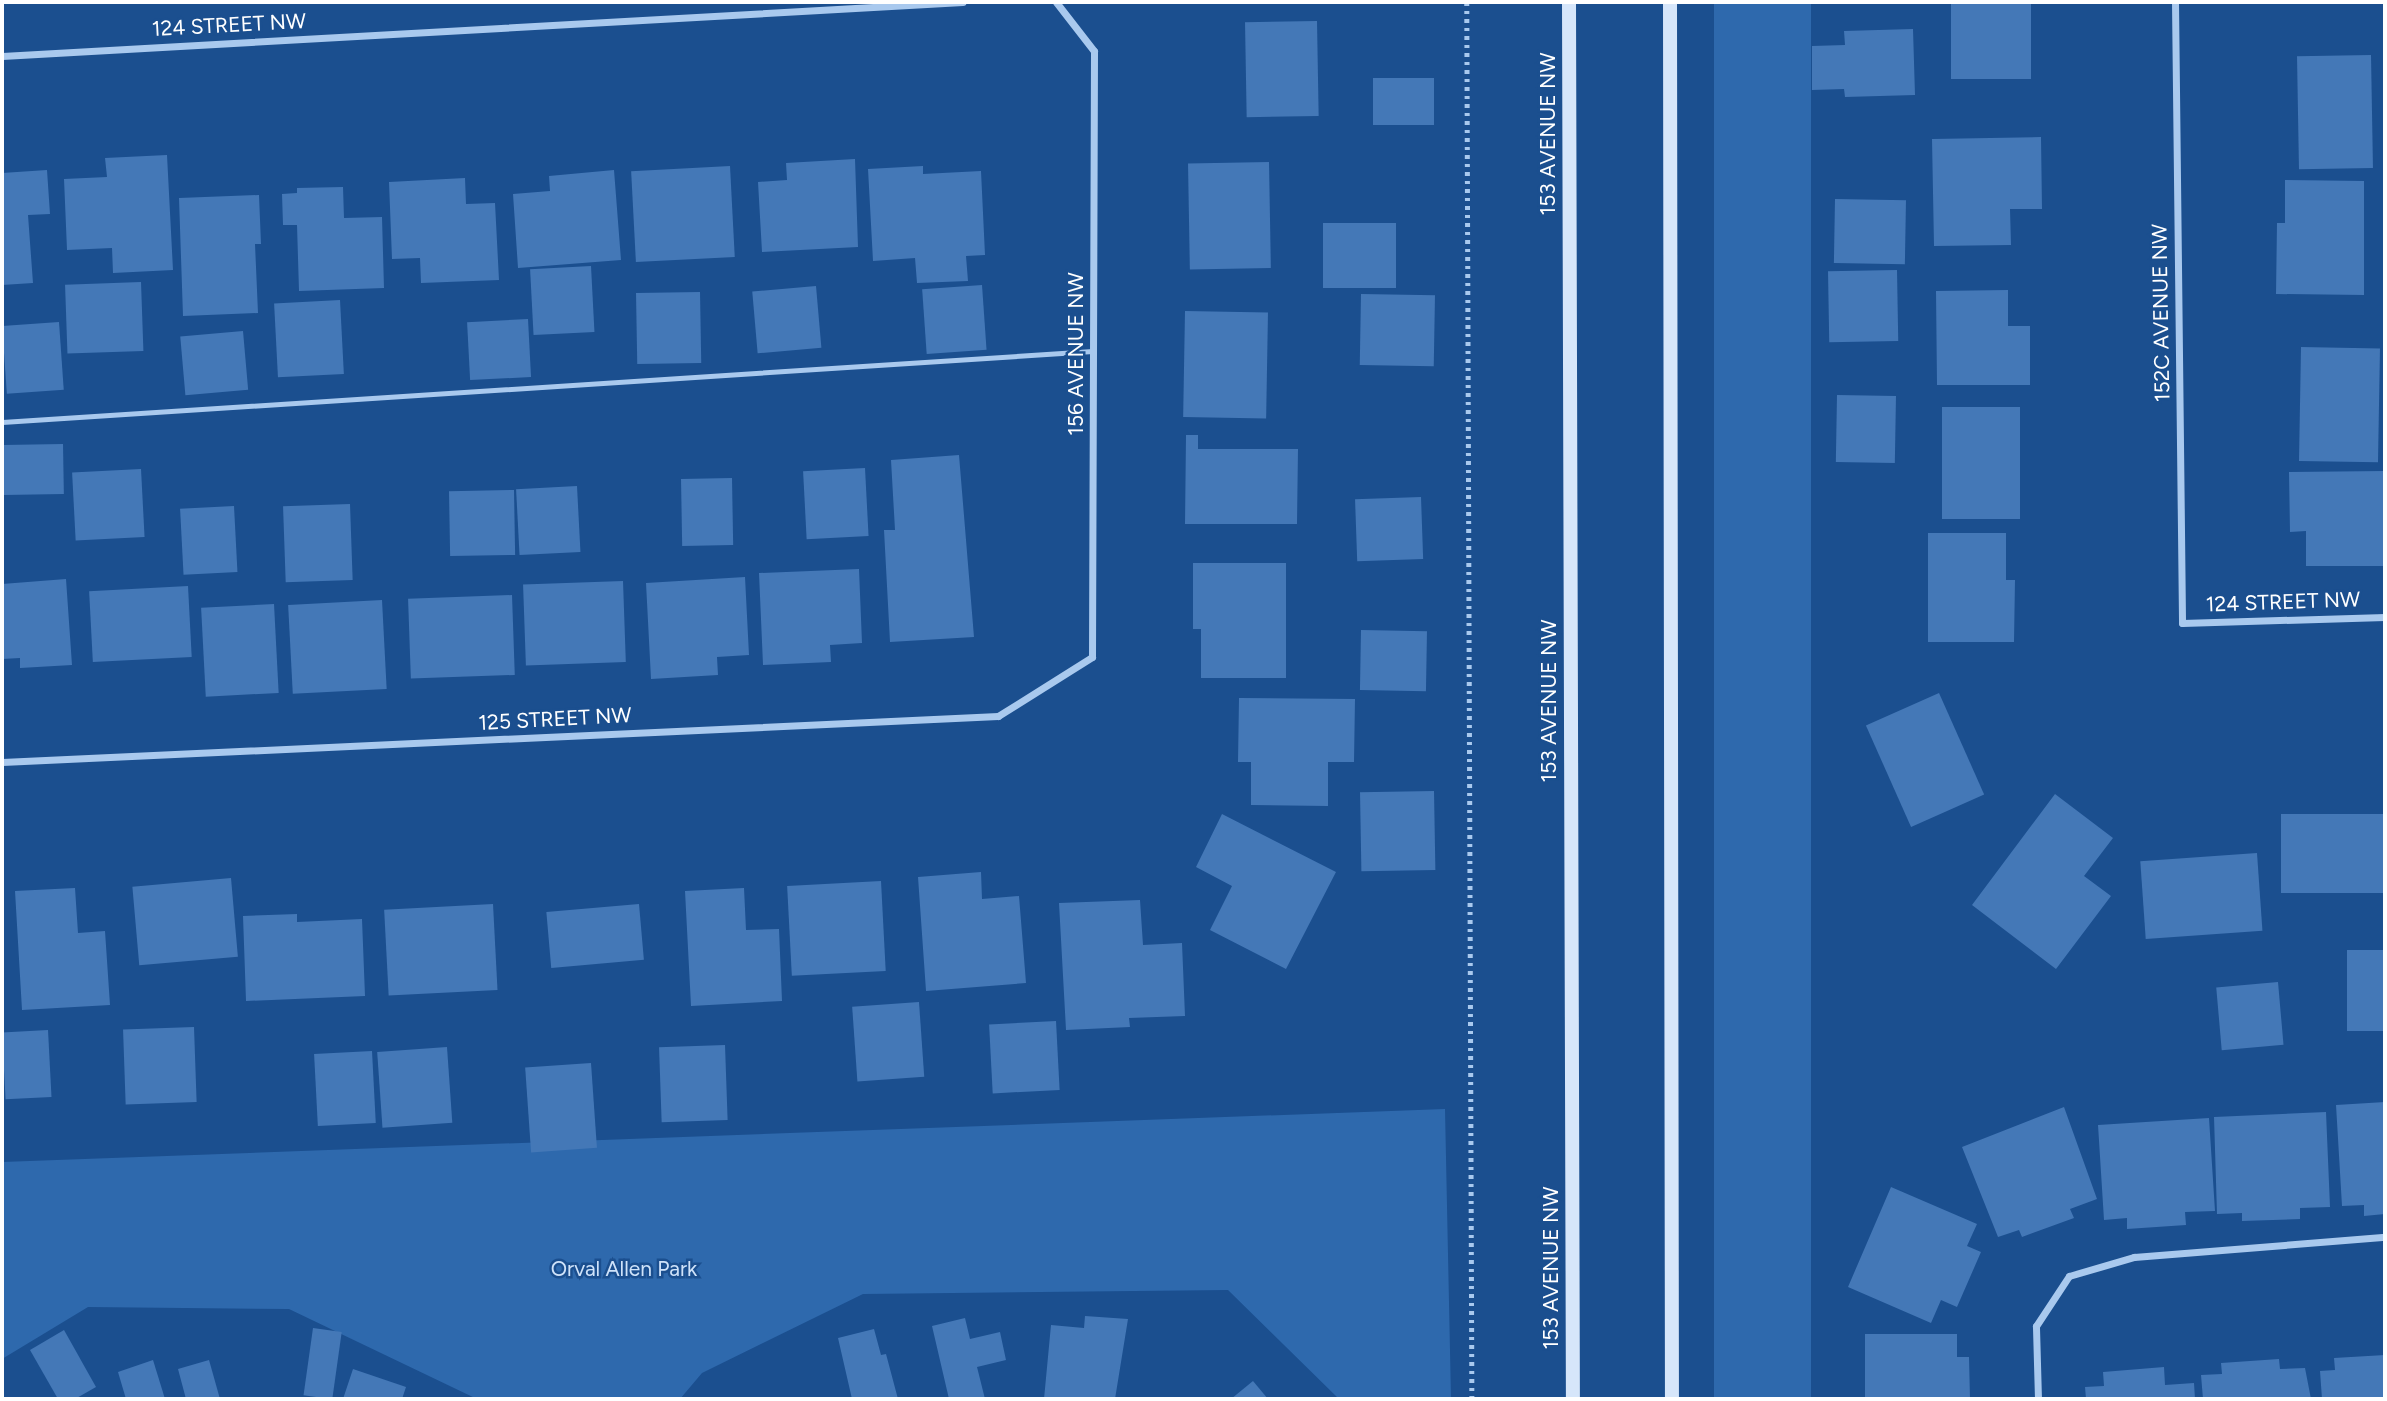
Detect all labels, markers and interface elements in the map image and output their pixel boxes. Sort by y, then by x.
street label: 124 STREET NW [151,8,307,42]
street label: 153 AVENUE NW [1535,53,1561,215]
street label: 152C AVENUE NW [2147,224,2175,402]
street label: 156 AVENUE NW [1063,272,1089,436]
street label: 124 STREET NW [2205,587,2361,617]
street label: 153 AVENUE NW [1536,620,1562,782]
street label: 125 STREET NW [478,702,632,736]
street label: 153 AVENUE NW [1538,1187,1564,1349]
park label: Orval Allen Park [551,1256,697,1282]

